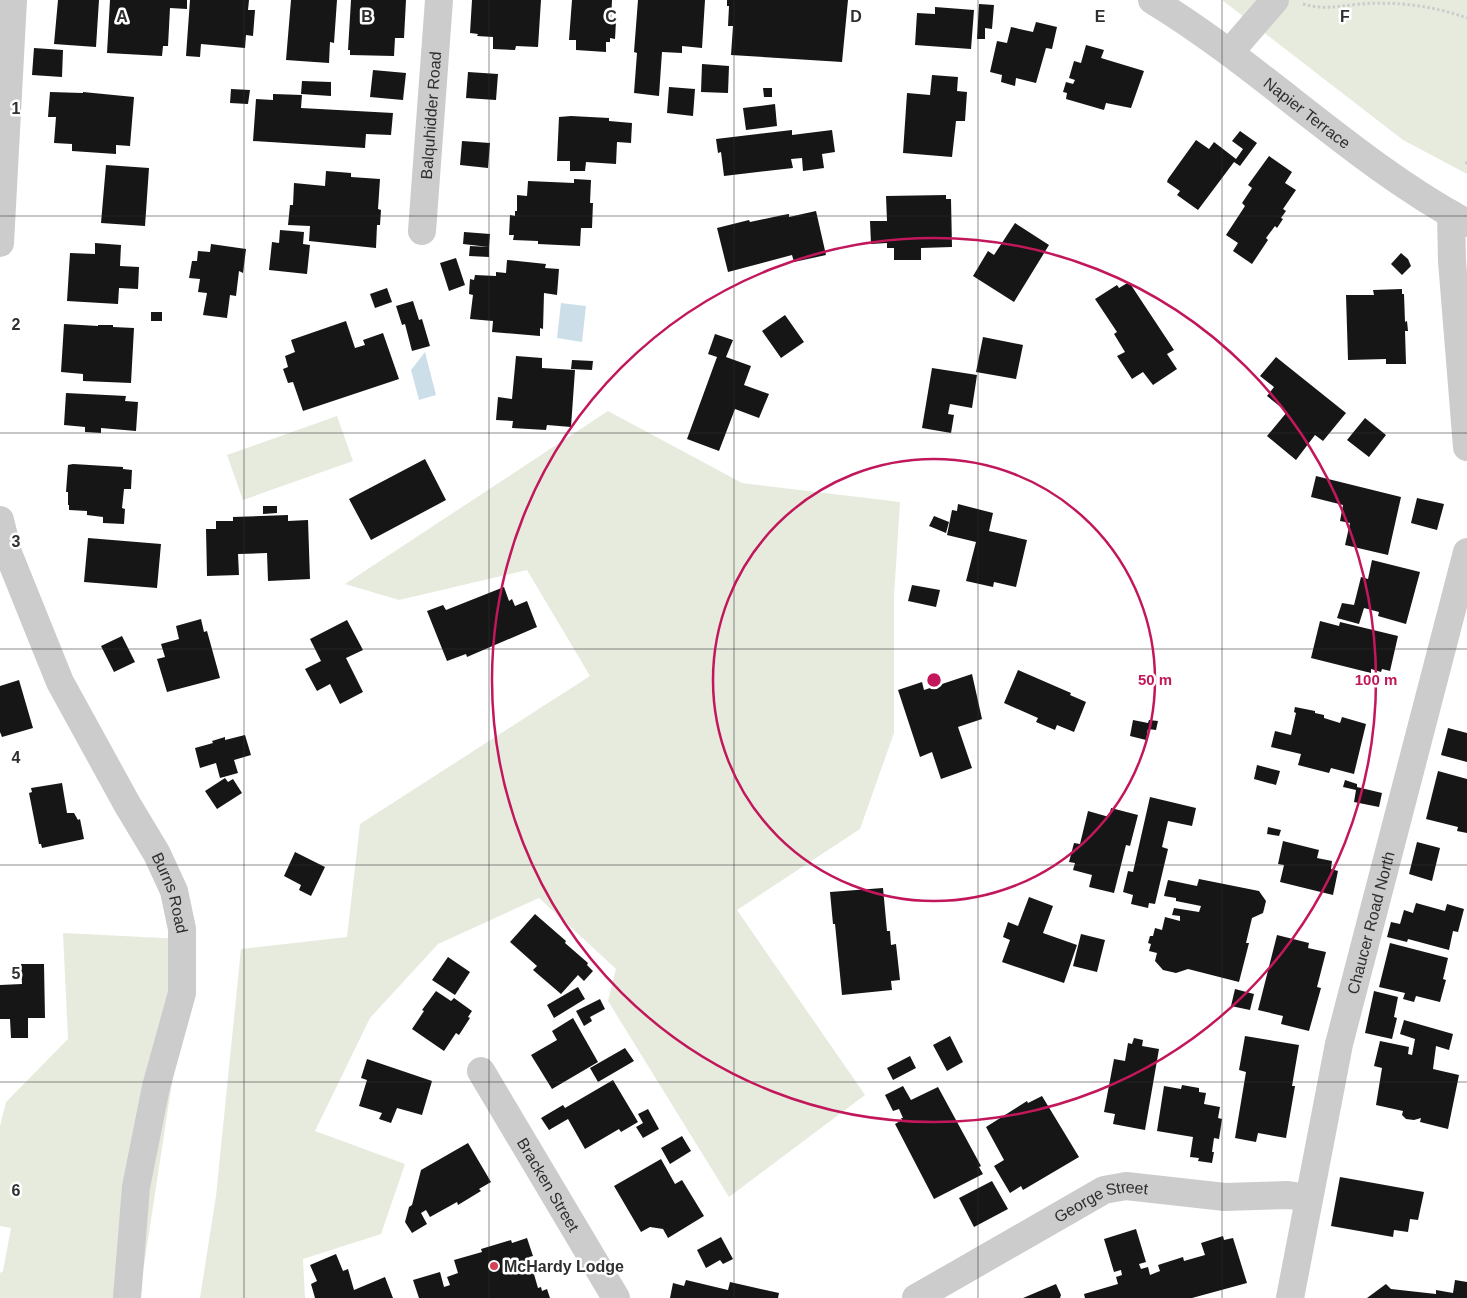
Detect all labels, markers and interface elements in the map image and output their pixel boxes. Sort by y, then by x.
text: A [116,8,128,25]
text: B [361,8,373,25]
text: C [605,8,617,25]
text: D [850,8,862,25]
text: E [1095,8,1106,25]
text: F [1340,8,1350,25]
street label: Balquhidder Road [417,51,444,180]
street label: Napier Terrace [1261,74,1354,152]
text: 1 [12,100,21,117]
text: 2 [12,316,21,333]
text: 3 [12,533,21,550]
centre of rings [925,671,943,689]
text: 50 m [1138,671,1172,688]
text: 100 m [1355,671,1397,688]
text: 4 [12,749,21,766]
street label: Burns Road [149,850,191,935]
street label: Chaucer Road North [1344,850,1397,996]
text: 5 [12,965,21,982]
street label: Bracken Street [514,1135,583,1235]
street label: George Street [1051,1178,1149,1225]
text: 6 [12,1182,21,1199]
place label: McHardy Lodge [504,1258,624,1275]
marker: McHardy Lodge [488,1260,500,1272]

